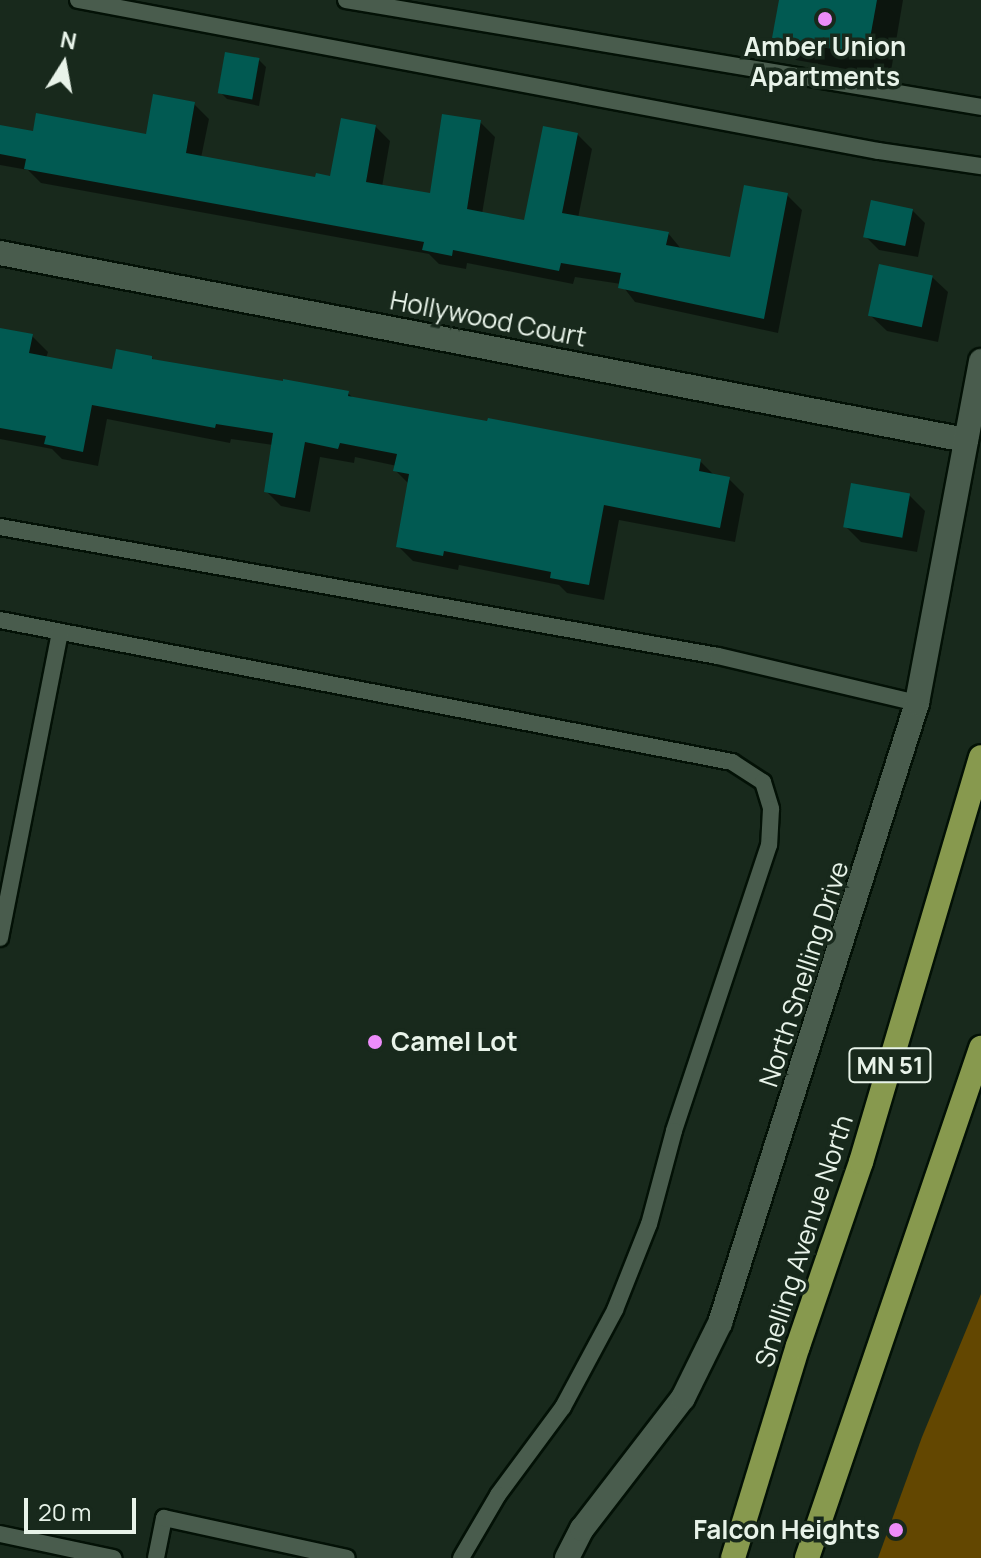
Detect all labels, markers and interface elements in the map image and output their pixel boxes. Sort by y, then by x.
marker: Amber Union Apartments [816,10,834,28]
north arrow [24,24,104,104]
text: N [58,24,79,57]
place label: Amber Union Apartments [744,31,906,92]
street label: Hollywood Court [387,285,589,353]
street label: North Snelling Drive [753,857,855,1091]
place label: Camel Lot [391,1026,518,1058]
marker: Camel Lot [366,1033,384,1051]
road number: MN 51 [848,1045,932,1085]
street label: Snelling Avenue North [748,1111,860,1371]
scale bar [28,1482,140,1532]
text: 20 m [38,1495,91,1528]
place label: Falcon Heights [693,1514,880,1546]
marker: Falcon Heights [887,1521,905,1539]

